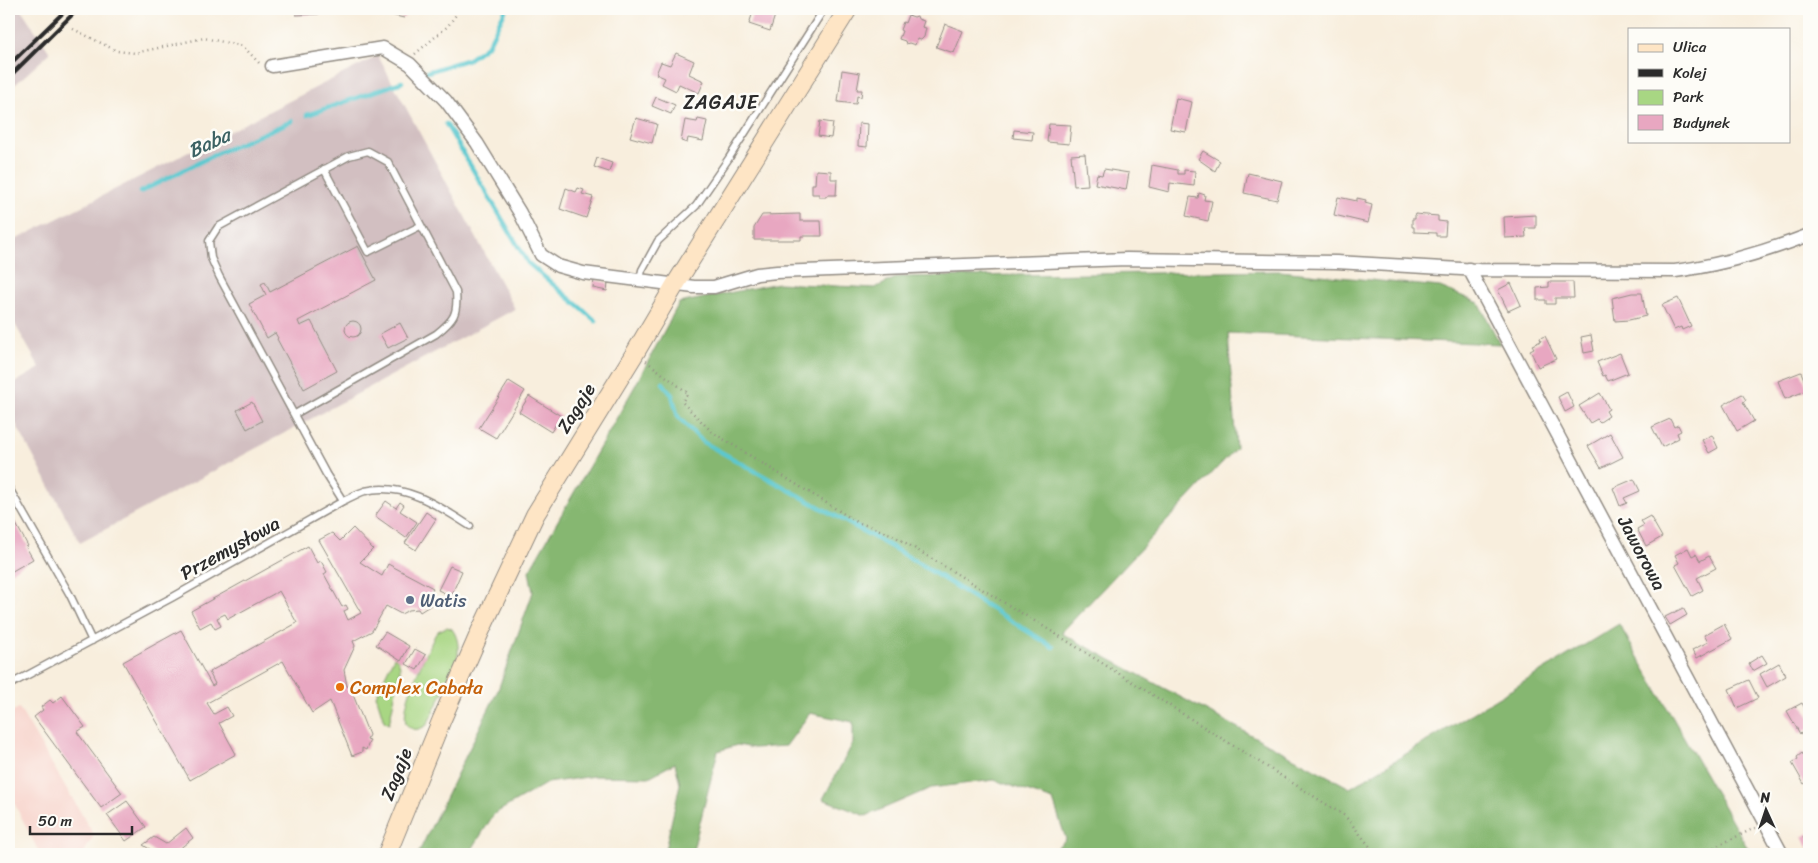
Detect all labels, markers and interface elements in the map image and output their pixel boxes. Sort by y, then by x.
legend [1628,28,1790,142]
text: Ulica [1673,34,1707,60]
text: Kolej [1673,60,1707,86]
text: Park [1673,84,1704,110]
district label: ZAGAJE [683,85,760,120]
text: Budynek [1673,110,1731,136]
water label: Baba [182,117,239,168]
street label: Zagaje [548,376,604,440]
street label: Przemysłowa [174,507,286,589]
street label: Jaworowa [1608,509,1676,597]
place label: Watis [420,584,467,617]
marker: Watis [404,594,416,606]
place label: Complex Cabała [350,671,483,704]
marker: Complex Cabała [334,681,346,693]
street label: Zagaje [371,743,421,805]
text: N [1759,785,1771,810]
north arrow [1740,786,1790,836]
scale bar [30,803,132,835]
text: 50 m [38,808,73,834]

